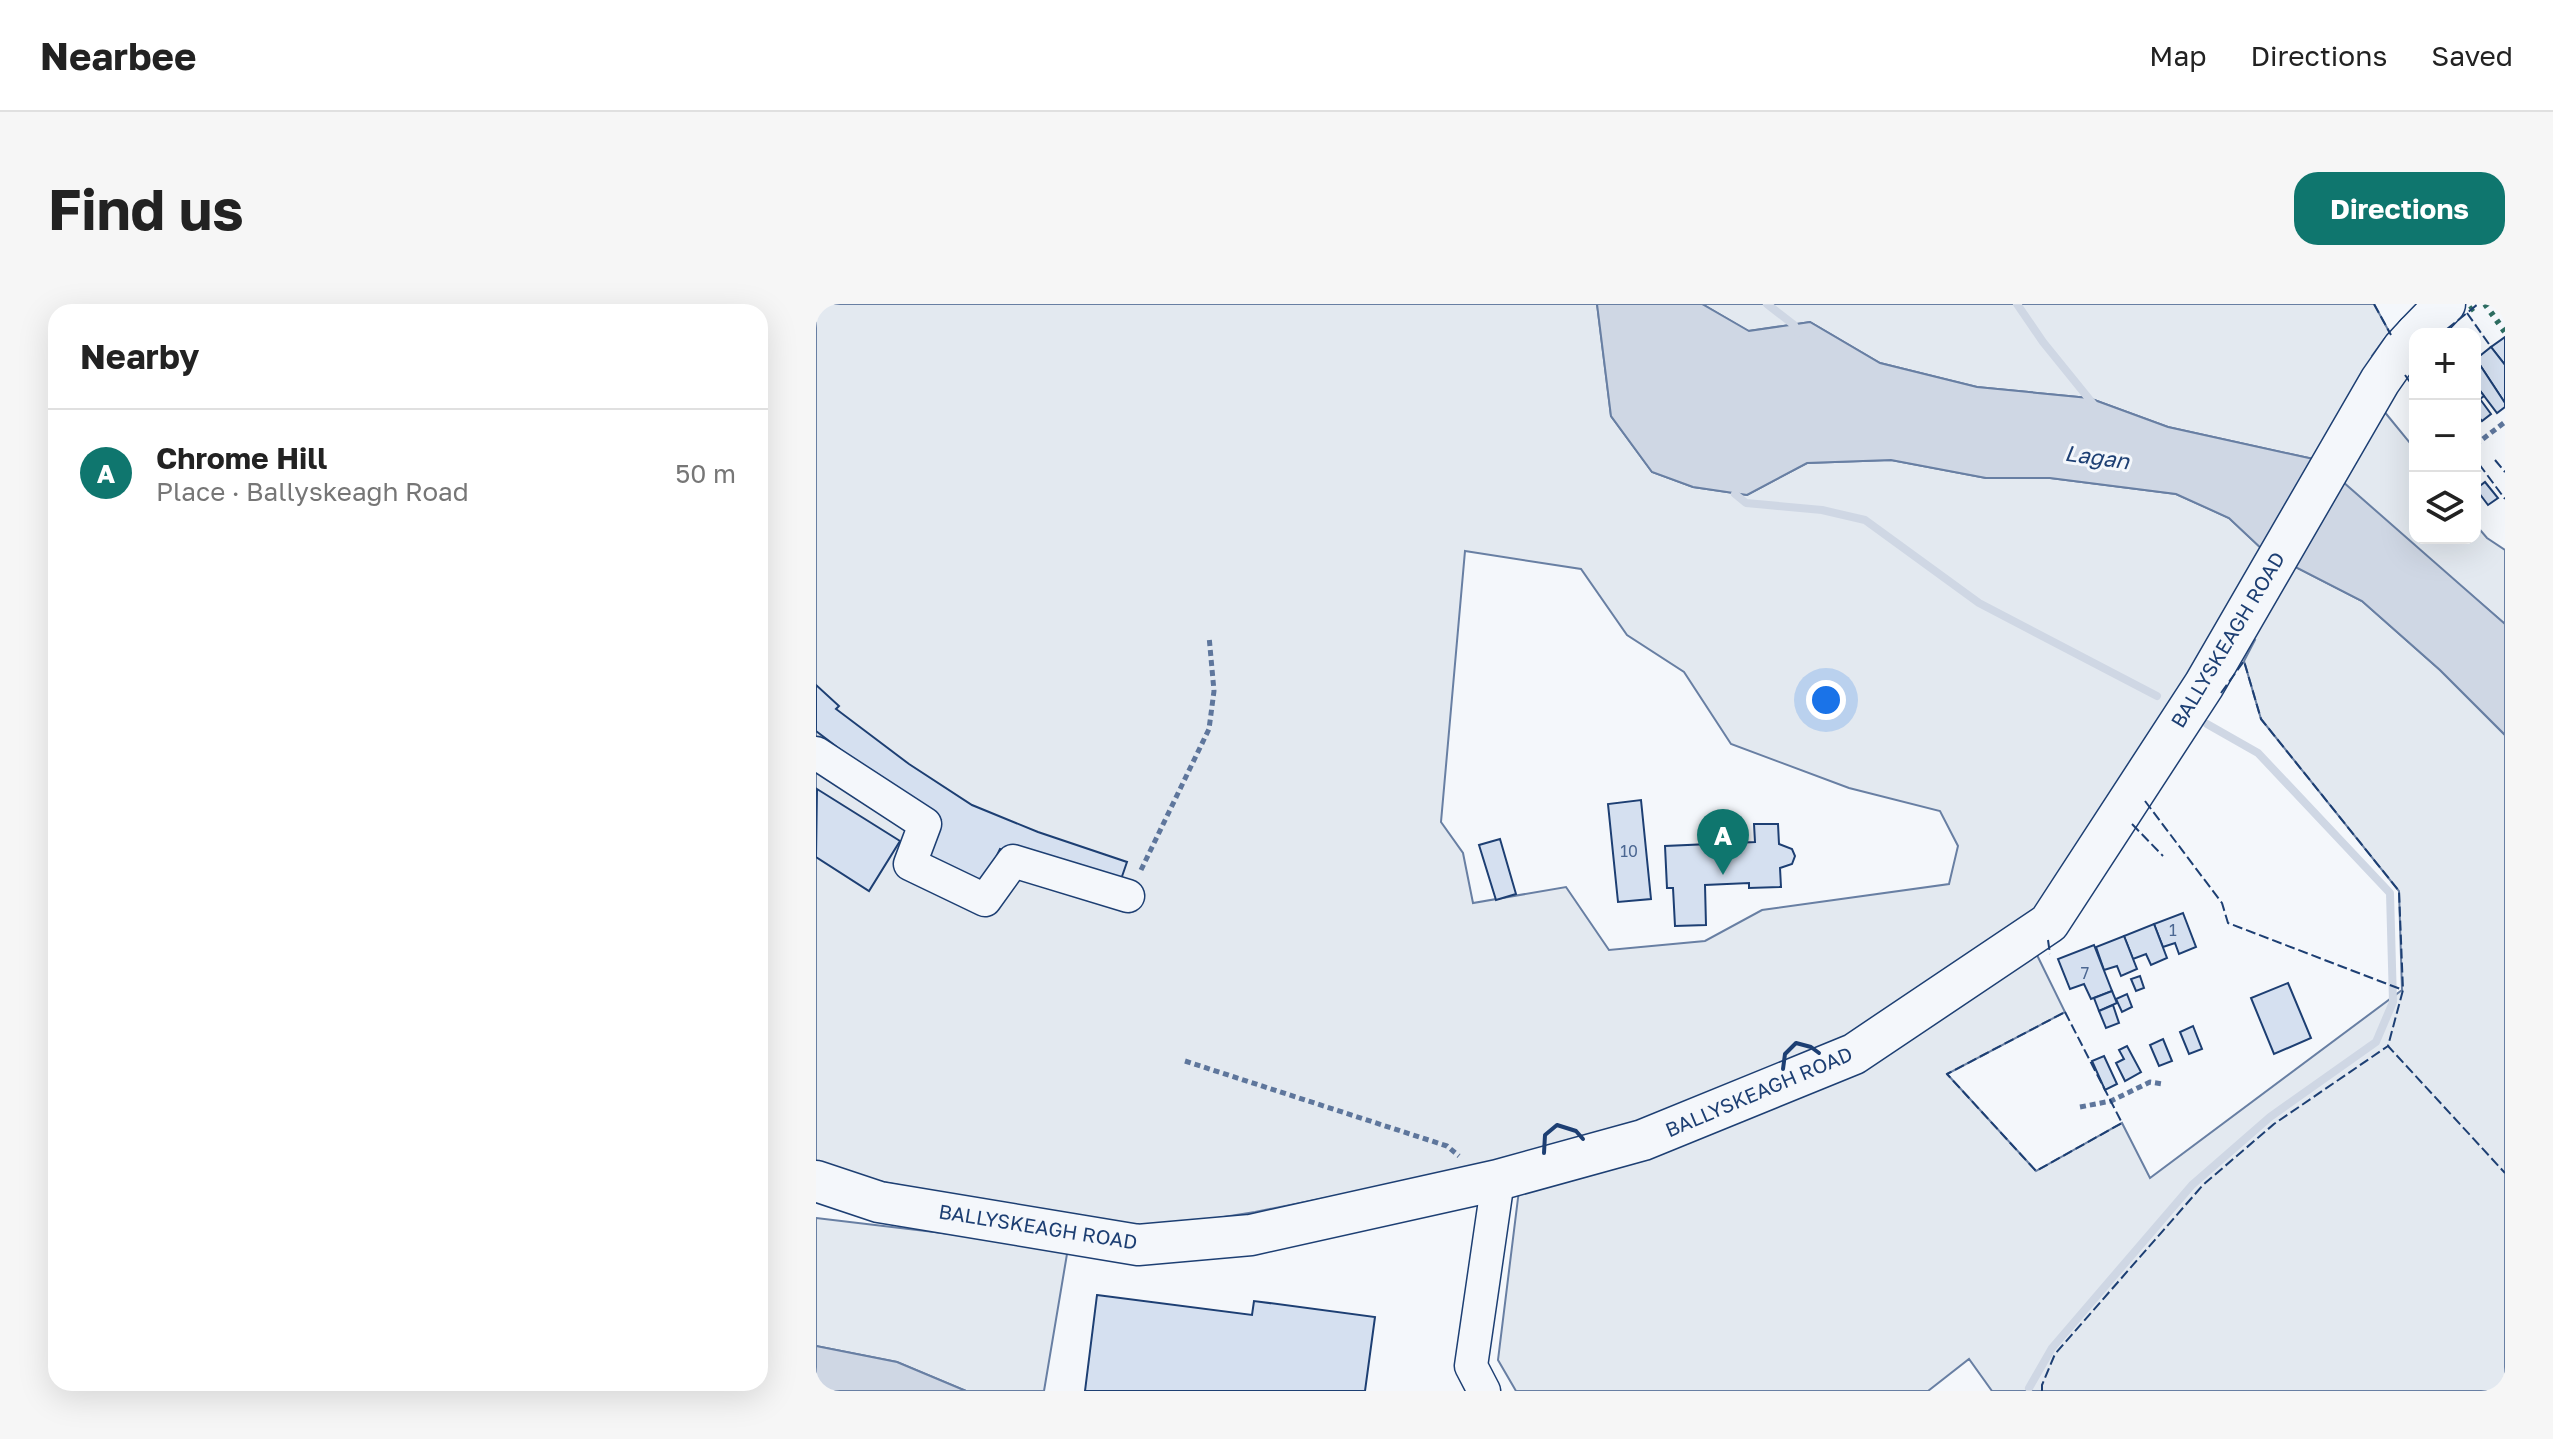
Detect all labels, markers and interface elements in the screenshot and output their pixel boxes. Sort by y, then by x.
text: Nearbee [40,33,196,78]
text: Map [2149,39,2206,72]
text: Directions [2250,39,2387,72]
text: Saved [2431,39,2513,72]
button: Directions [2294,172,2505,245]
text: Find us [48,175,244,242]
map controls [2409,328,2481,544]
button: + [2409,328,2481,400]
text: Nearby [80,336,200,376]
button: − [2409,400,2481,472]
water label: Lagan [2063,439,2132,475]
text: Chrome Hill [156,440,327,476]
text: A [97,458,115,489]
text: 50 m [675,458,736,489]
button: layers [2409,472,2481,544]
text: Place · Ballyskeagh Road [156,476,469,507]
street label: BALLYSKEAGH ROAD [2165,547,2289,732]
your location [1806,680,1846,720]
pin: A [1697,809,1749,875]
house number: 10 [1620,841,1638,861]
house number: 1 [2169,920,2177,940]
house number: 7 [2081,963,2089,983]
street label: BALLYSKEAGH ROAD [1662,1041,1856,1141]
street label: BALLYSKEAGH ROAD [937,1198,1139,1254]

